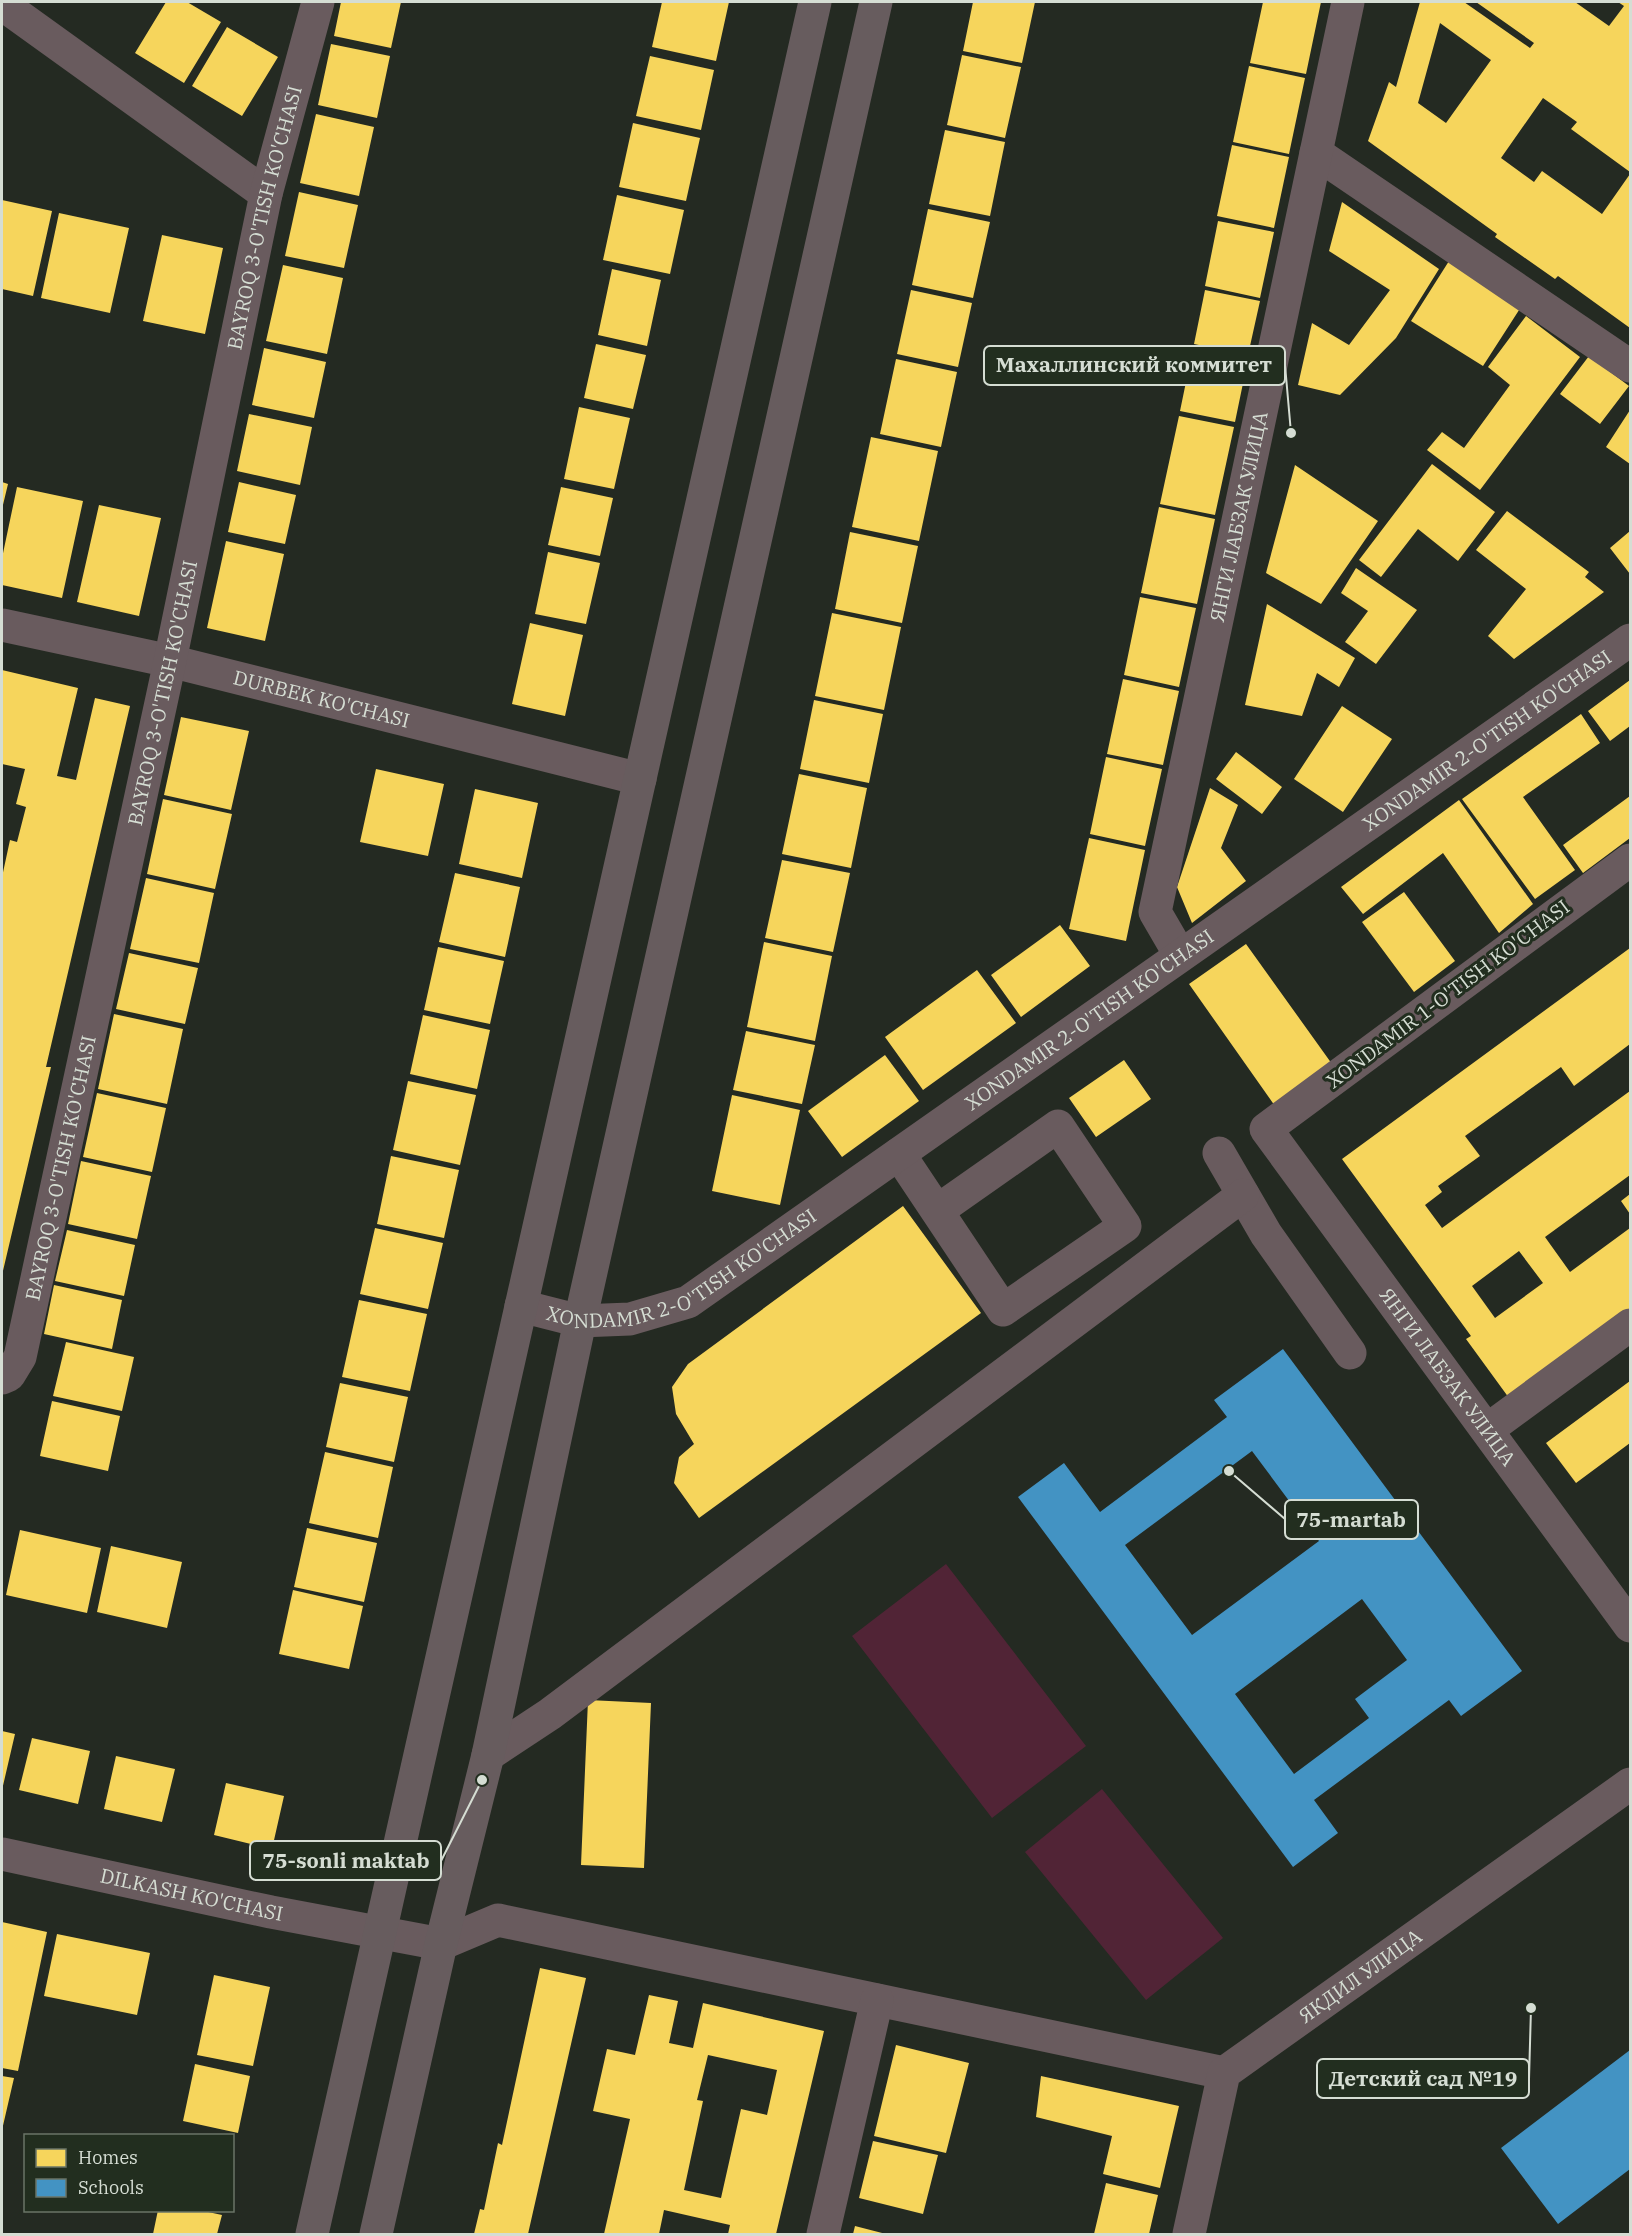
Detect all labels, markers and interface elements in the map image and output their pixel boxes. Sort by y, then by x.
street label: BAYROQ 3-O'TISH KO'CHASI [220,82,308,352]
callout: Махаллинский коммитет [984,346,1285,385]
text: Махаллинский коммитет [996,350,1272,378]
street label: ЯНГИ ЛАБЗАК УЛИЦА [1203,408,1274,624]
street label: BAYROQ 3-O'TISH KO'CHASI [121,558,203,828]
street label: XONDAMIR 2-O'TISH KO'CHASI [1357,643,1617,837]
street label: DURBEK KO'CHASI [231,663,413,734]
street label: XONDAMIR 1-O'TISH KO'CHASI [1321,893,1575,1094]
street label: XONDAMIR 2-O'TISH KO'CHASI [959,923,1219,1116]
street label: BAYROQ 3-O'TISH KO'CHASI [19,1033,102,1303]
street label: XONDAMIR 2-O'TISH KO'CHASI [544,1202,821,1334]
street label: ЯНГИ ЛАБЗАК УЛИЦА [1374,1282,1522,1471]
callout: 75-martab [1285,1500,1418,1539]
text: 75-martab [1296,1505,1406,1533]
callout: 75-sonli maktab [250,1841,441,1880]
text: 75-sonli maktab [262,1846,430,1874]
street label: DILKASH KO'CHASI [98,1862,285,1927]
street label: ЯКДИЛ УЛИЦА [1293,1922,1427,2029]
callout: Детский сад №19 [1317,2059,1529,2098]
text: Детский сад №19 [1329,2064,1517,2092]
legend [24,2134,234,2212]
text: Homes [78,2146,138,2169]
text: Schools [78,2176,144,2199]

